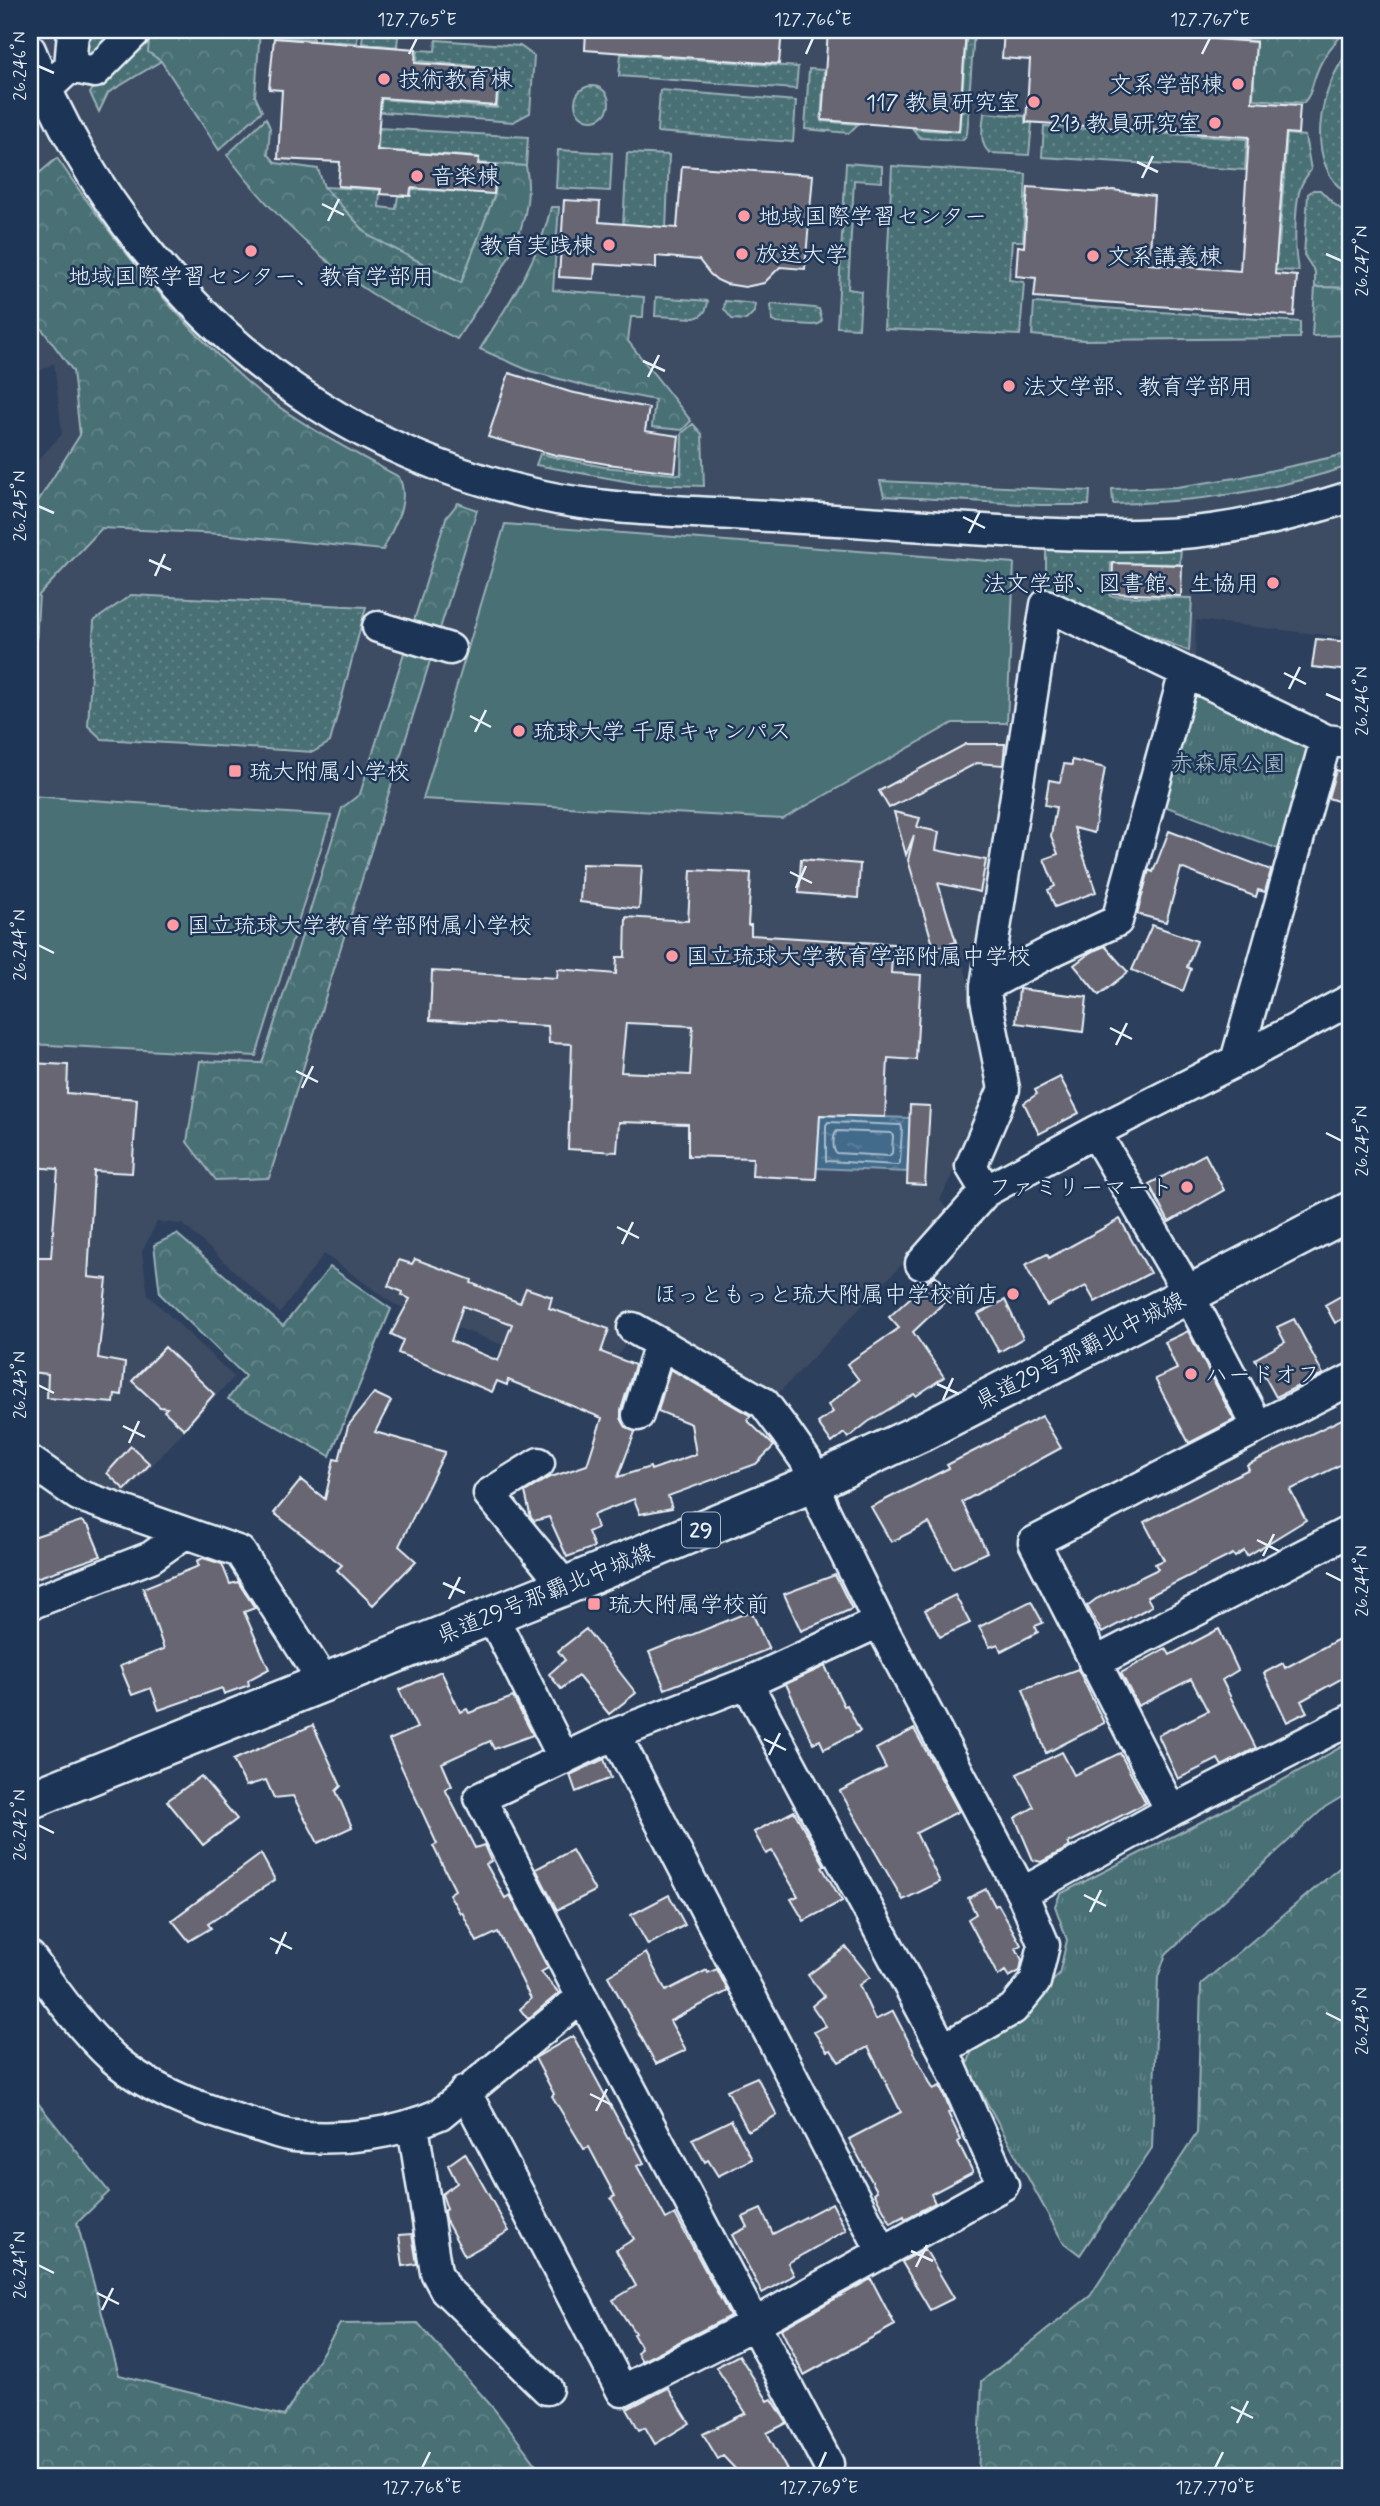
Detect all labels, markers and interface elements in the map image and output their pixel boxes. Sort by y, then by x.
text: 127.765°E [377,8,457,32]
text: 127.766°E [774,8,852,32]
text: 127.767°E [1170,8,1250,32]
text: 26.246°N [8,31,32,101]
place label: 技術教育棟 [398,66,513,96]
marker: 技術教育棟 [376,71,392,87]
place label: 文系学部棟 [1109,71,1224,101]
marker: 文系学部棟 [1230,76,1246,92]
place label: 117 教員研究室 [866,89,1020,119]
marker: 117 教員研究室 [1026,94,1042,110]
place label: 213 教員研究室 [1049,110,1201,140]
marker: 213 教員研究室 [1207,115,1223,131]
place label: 音楽棟 [431,163,500,193]
marker: 音楽棟 [409,168,425,184]
place label: 地域国際学習センター [758,203,987,233]
marker: 地域国際学習センター [736,208,752,224]
text: 26.247°N [1350,226,1374,296]
place label: 教育実践棟 [480,232,595,262]
marker: 教育実践棟 [601,237,617,253]
place label: 放送大学 [756,241,848,271]
marker: 地域国際学習センター、教育学部用 [243,243,259,259]
place label: 文系講義棟 [1107,243,1222,273]
marker: 放送大学 [734,246,750,262]
marker: 文系講義棟 [1085,248,1101,264]
place label: 地域国際学習センター、教育学部用 [68,263,434,293]
place label: 法文学部、教育学部用 [1023,373,1253,403]
marker: 法文学部、教育学部用 [1001,378,1017,394]
text: 26.245°N [8,471,32,541]
place label: 法文学部、図書館、生協用 [983,570,1259,600]
marker: 法文学部、図書館、生協用 [1265,575,1281,591]
text: 26.246°N [1350,666,1374,736]
place label: 琉球大学 千原キャンパス [533,718,791,748]
marker: 琉球大学 千原キャンパス [511,723,527,739]
park label: 赤森原公園 [1171,750,1286,780]
place label: 琉大附属小学校 [249,758,410,788]
marker: 琉大附属小学校 [227,763,243,779]
text: 26.244°N [8,909,32,981]
place label: 国立琉球大学教育学部附属小学校 [187,912,532,942]
marker: 国立琉球大学教育学部附属小学校 [165,917,181,933]
place label: 国立琉球大学教育学部附属中学校 [686,943,1031,973]
marker: 国立琉球大学教育学部附属中学校 [664,948,680,964]
text: 26.245°N [1350,1106,1374,1176]
place label: ファミリーマート [989,1174,1173,1204]
marker: ファミリーマート [1179,1179,1195,1195]
place label: ほっともっと琉大附属中学校前店 [654,1281,999,1311]
street label: 県道29号那覇北中城線 [971,1286,1191,1418]
marker: ほっともっと琉大附属中学校前店 [1005,1286,1021,1302]
text: 26.243°N [8,1351,32,1419]
place label: ハードオフ [1205,1361,1320,1391]
marker: ハードオフ [1183,1366,1199,1382]
road number: 29 [682,1512,720,1548]
street label: 県道29号那覇北中城線 [433,1537,659,1652]
text: 26.244°N [1350,1545,1374,1617]
place label: 琉大附属学校前 [608,1591,769,1621]
marker: 琉大附属学校前 [586,1596,602,1612]
text: 26.242°N [8,1789,32,1861]
text: 26.243°N [1350,1987,1374,2055]
text: 26.241°N [8,2231,32,2299]
text: 127.768°E [382,2476,462,2500]
text: 127.769°E [780,2476,858,2500]
text: 127.770°E [1175,2476,1255,2500]

